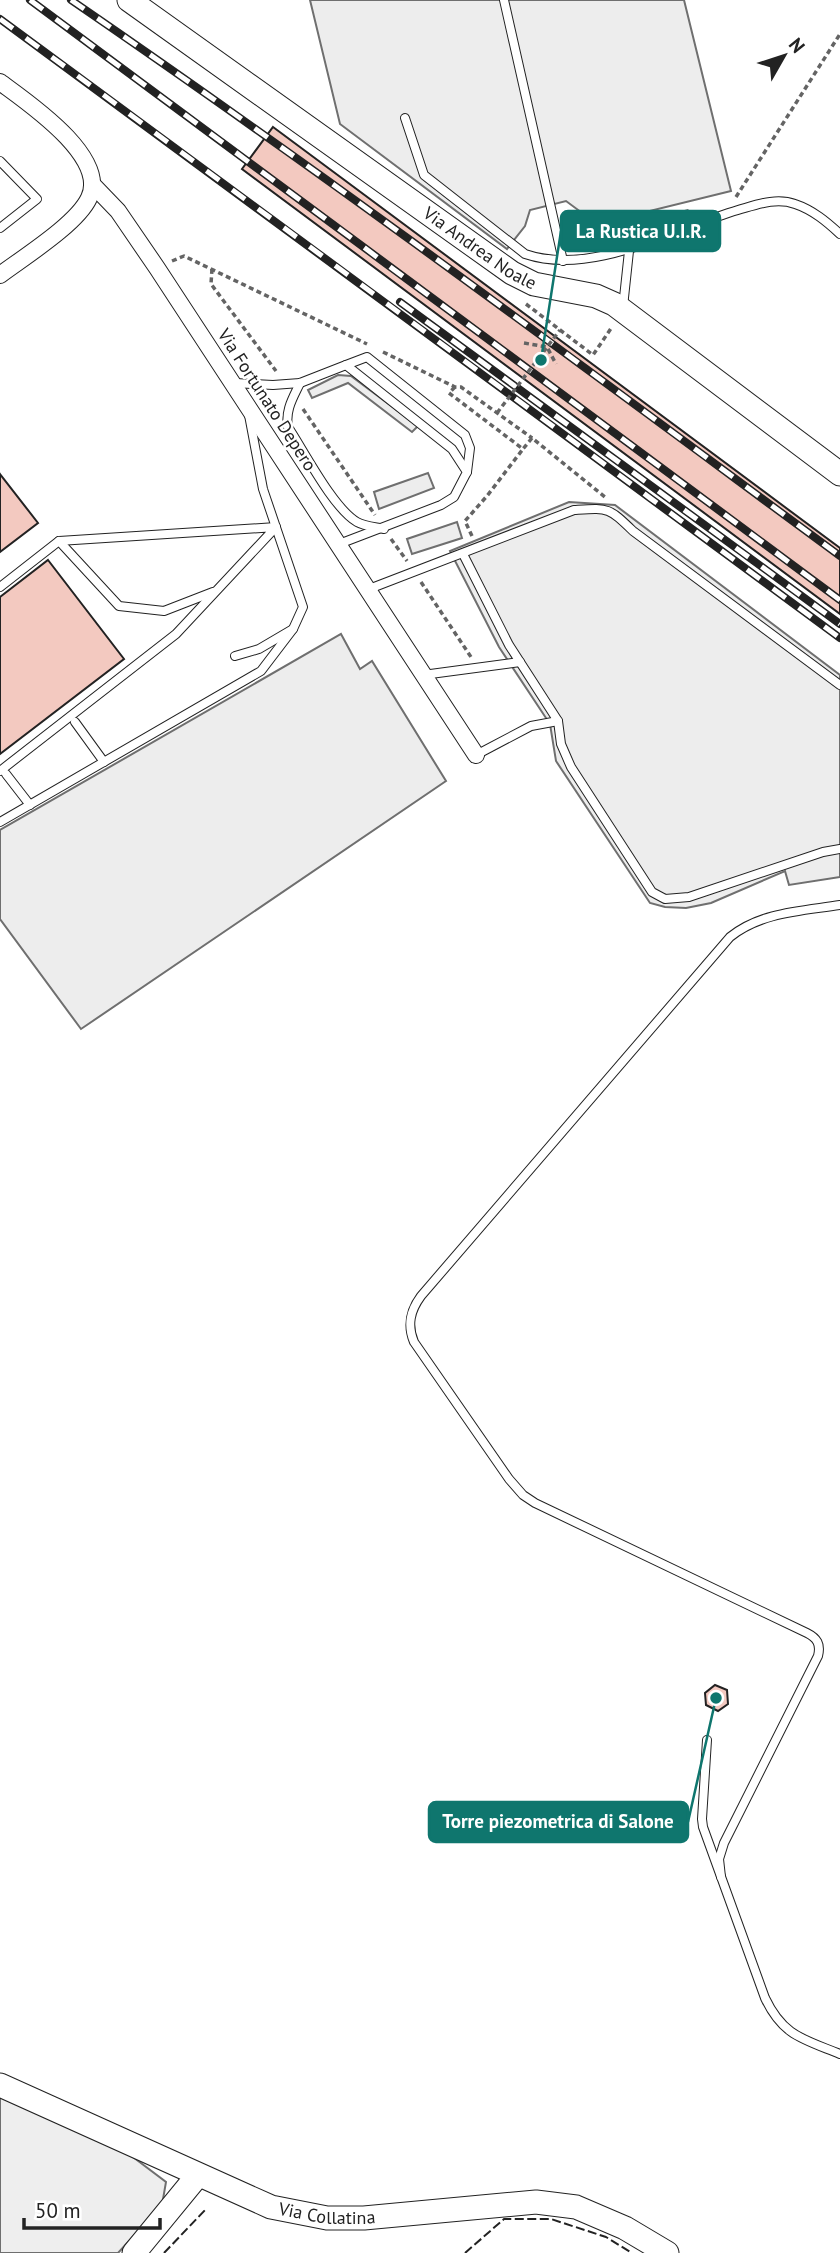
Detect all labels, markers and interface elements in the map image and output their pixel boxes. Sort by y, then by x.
north arrow [749,21,819,91]
text: N [784,33,810,58]
street label: Via Andrea Noale [418,201,541,294]
callout: La Rustica U.I.R. [561,211,720,251]
text: La Rustica U.I.R. [576,219,706,243]
street label: Via Fortunato Depero [212,323,322,475]
callout: Torre piezometrica di Salone [429,1802,688,1842]
text: Torre piezometrica di Salone [442,1809,674,1833]
scale bar [24,2186,161,2230]
text: 50 m [35,2197,81,2224]
street label: Via Collatina [276,2197,376,2229]

